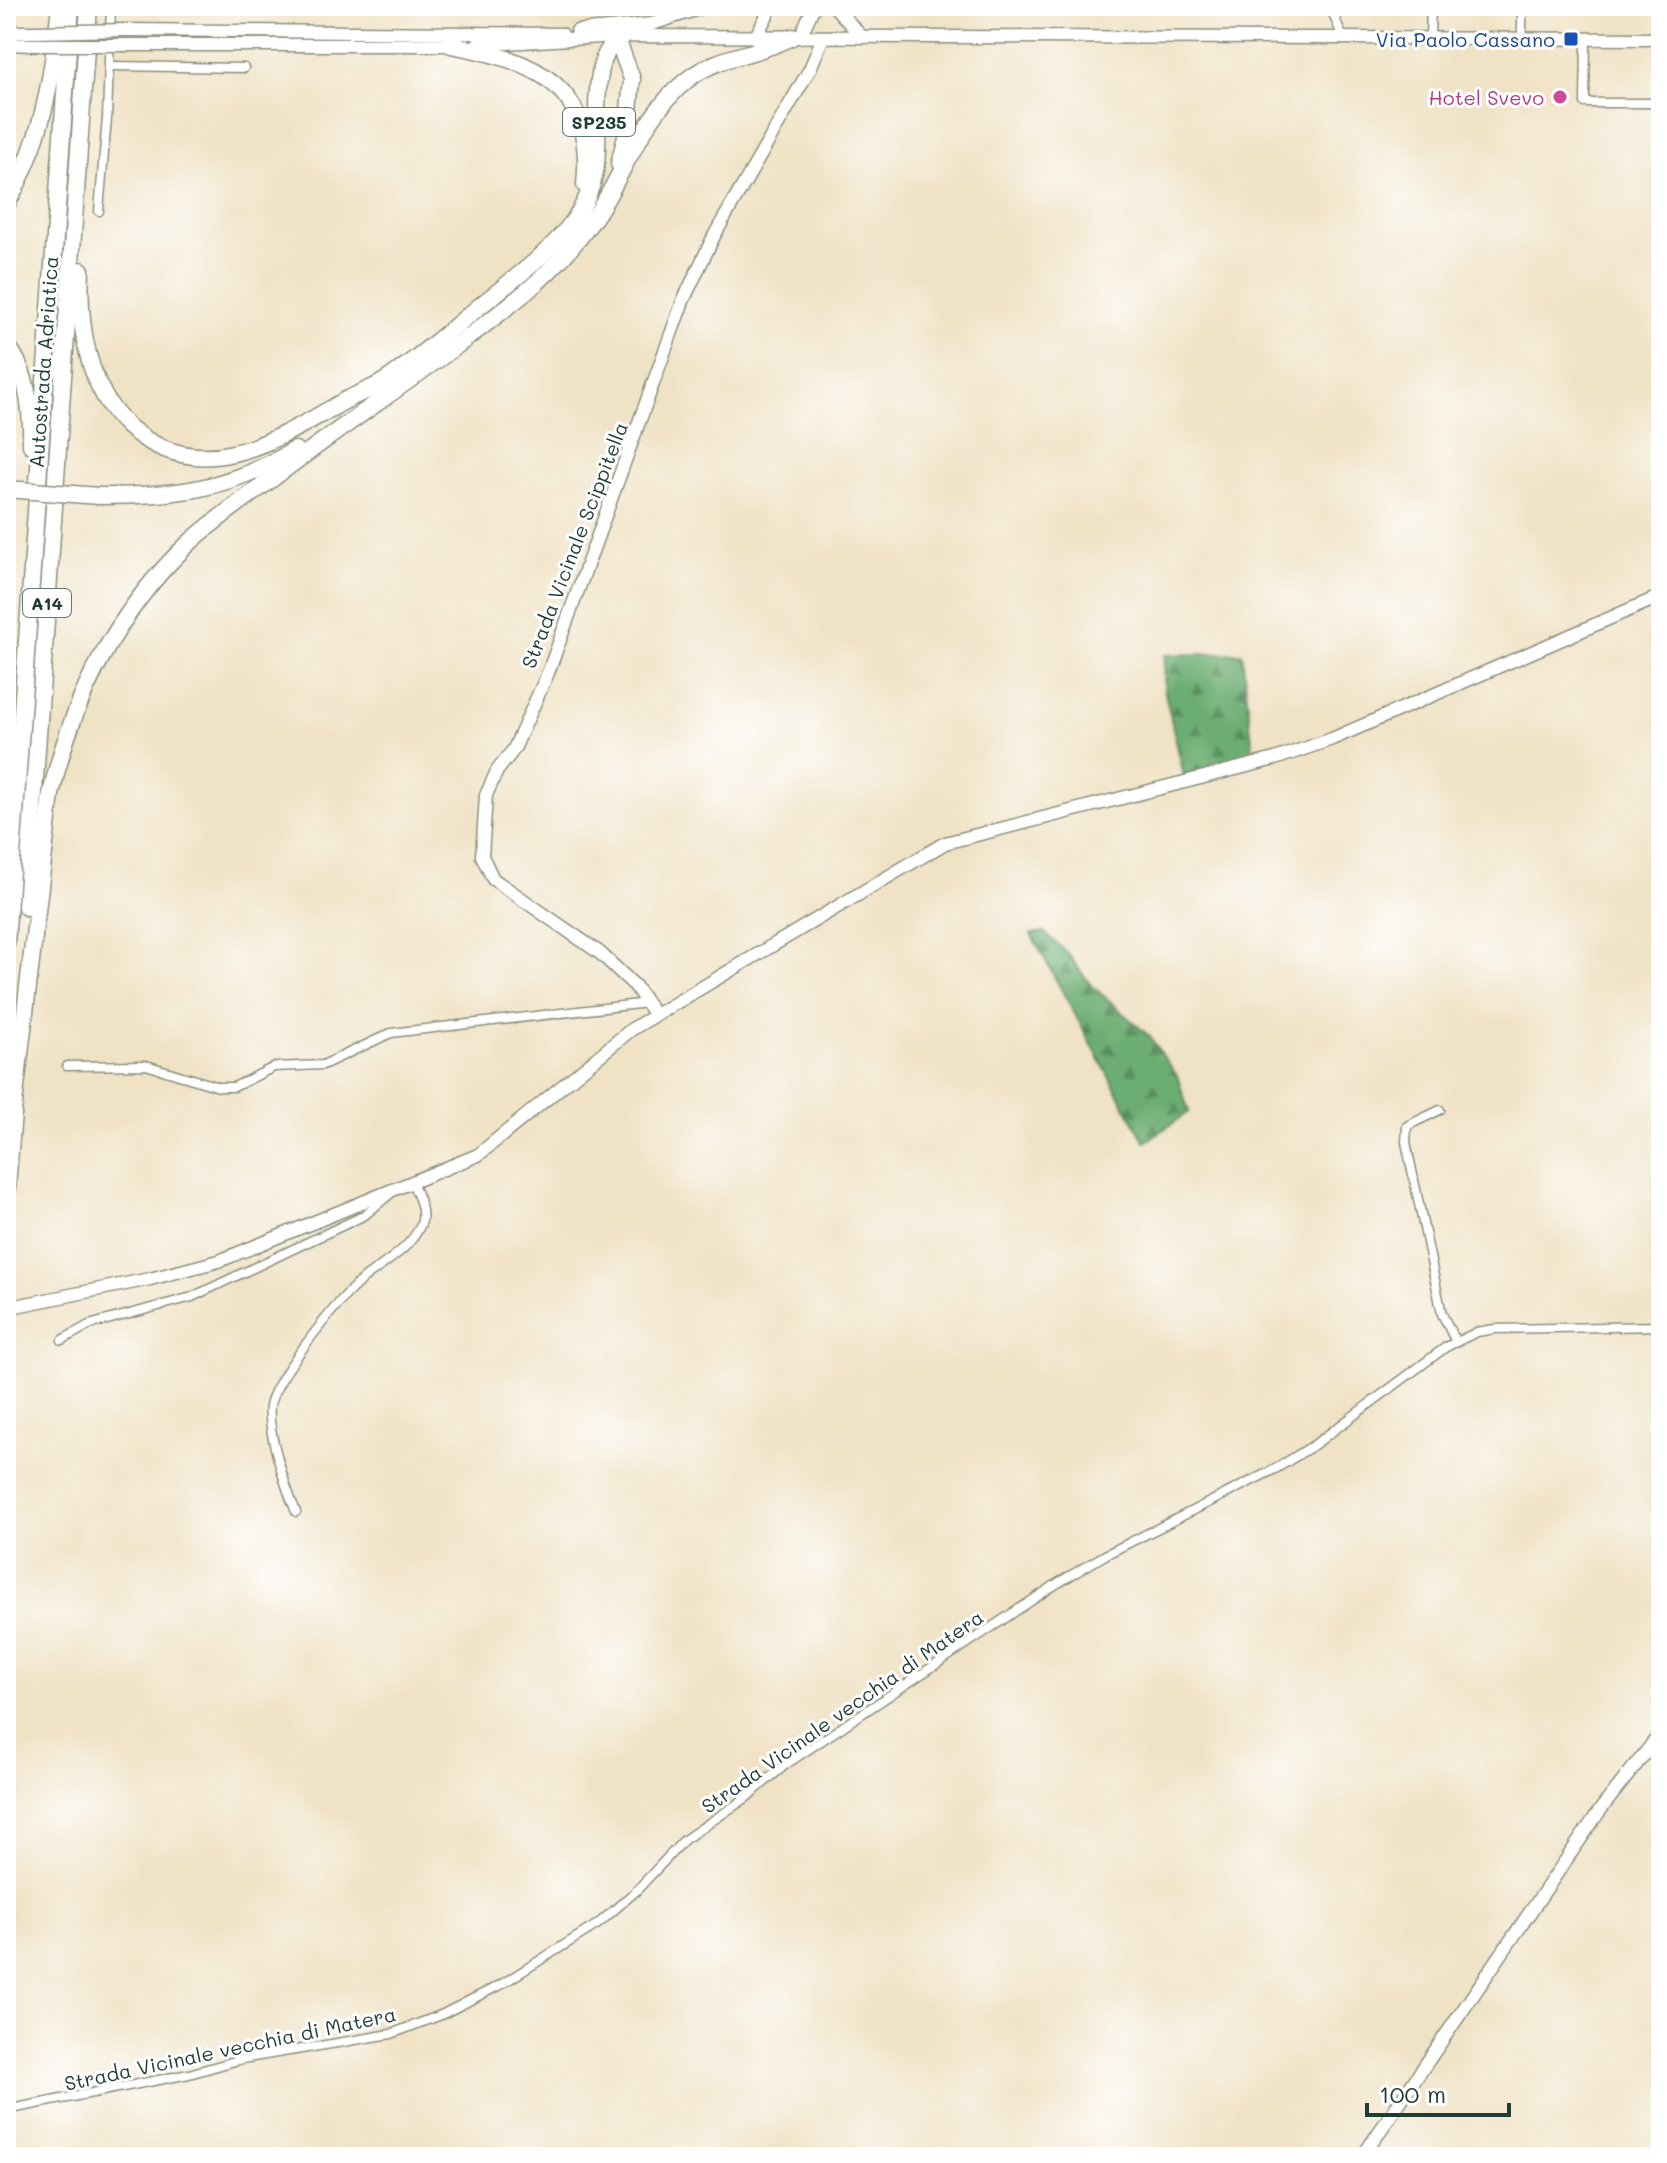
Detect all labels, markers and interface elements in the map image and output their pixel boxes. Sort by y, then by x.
place label: Via Paolo Cassano [1376,26,1555,52]
marker: Via Paolo Cassano [1562,30,1580,48]
place label: Hotel Svevo [1429,84,1544,110]
marker: Hotel Svevo [1551,88,1569,106]
road number: SP235 [563,108,635,136]
street label: Autostrada Adriatica [23,255,63,469]
street label: Strada Vicinale Scippitella [515,418,633,672]
road number: A14 [23,589,71,617]
street label: Strada Vicinale vecchia di Matera [696,1603,988,1819]
street label: Strada Vicinale vecchia di Matera [62,2000,398,2096]
scale bar [1367,2067,1509,2117]
text: 100 m [1379,2078,1446,2109]

